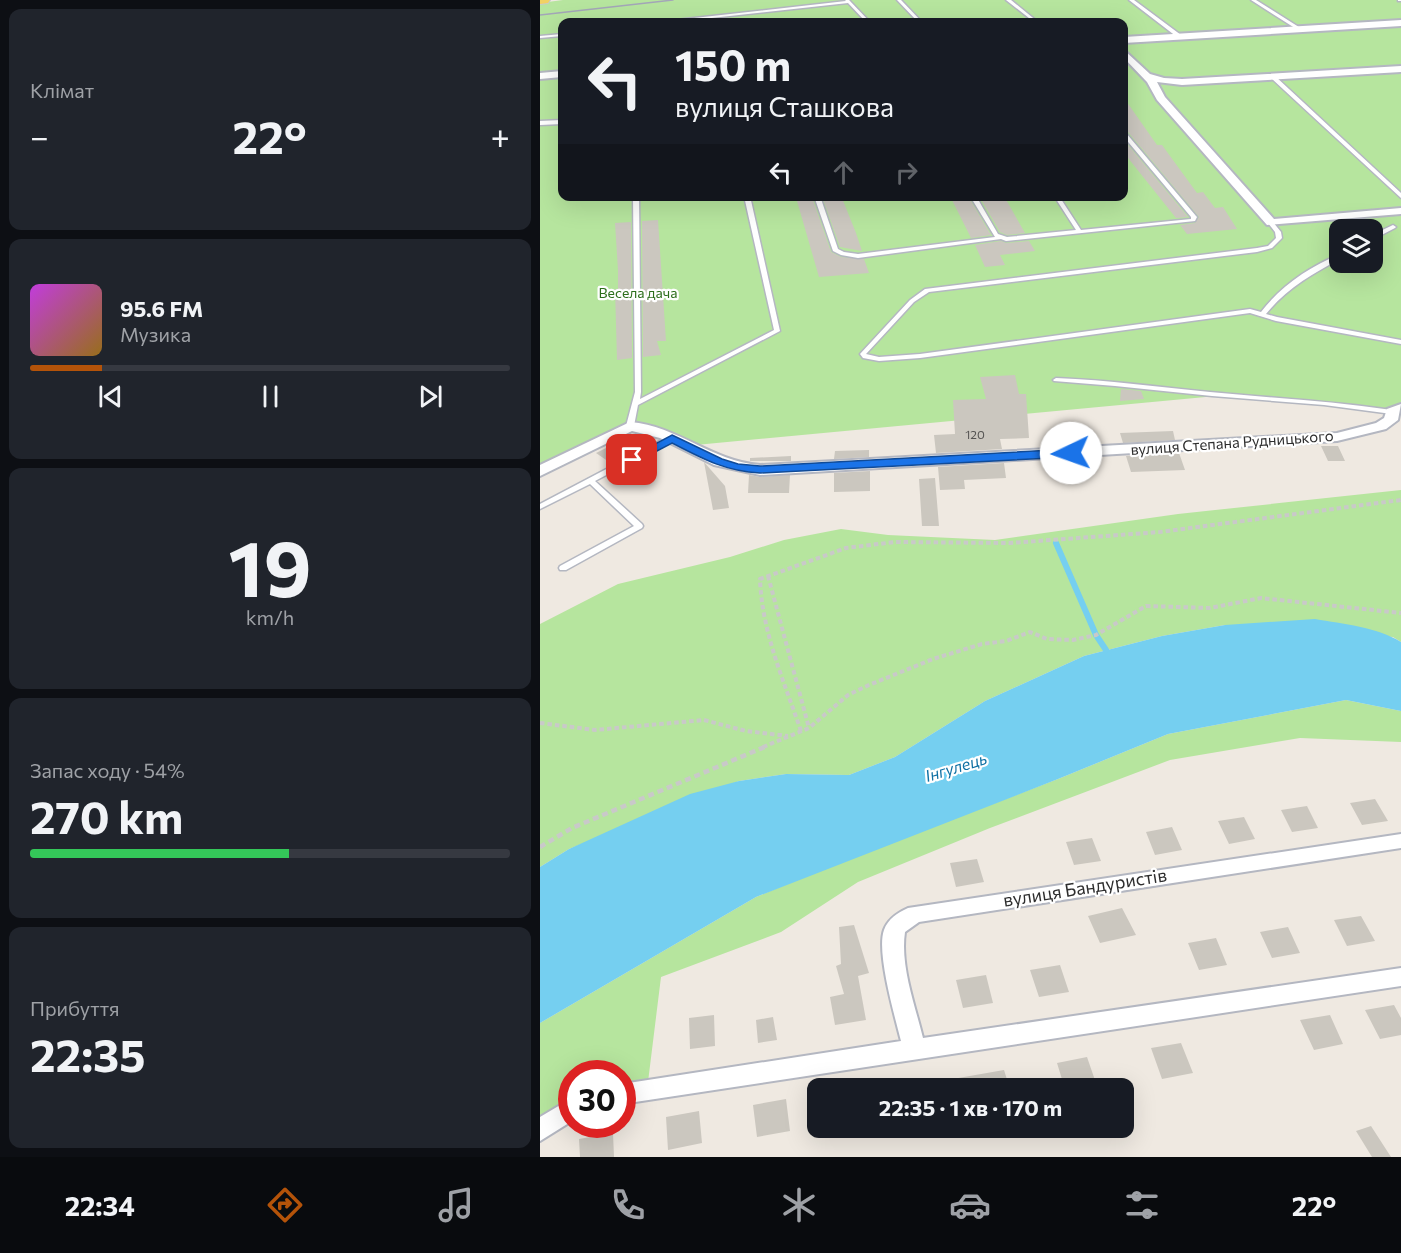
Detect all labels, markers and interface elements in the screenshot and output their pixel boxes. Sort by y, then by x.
text: 150 m [675,38,791,90]
icon: left [576,42,654,120]
text: Клімат [30,78,94,102]
text: вулиця Сташкова [675,90,894,123]
text: 22° [233,108,307,163]
text: − [30,115,49,156]
text: + [491,115,510,156]
icon: left [764,156,797,189]
icon: ahead [827,156,860,189]
icon: right [890,156,923,189]
map controls [1329,219,1383,273]
button: layers [1329,219,1383,273]
park label: Весела дача [599,284,677,301]
text: 95.6 FM [120,295,203,322]
text: Музика [120,322,191,346]
icon: previous [94,380,127,413]
icon: pause [254,380,287,413]
icon: next [414,380,447,413]
position arrow [1039,421,1103,485]
street label: вулиця Степана Рудницького [1130,426,1334,458]
house number: 120 [965,427,985,441]
pin [606,434,657,485]
icon: arrive [615,443,648,476]
text: 19 [228,518,312,613]
text: km/h [246,605,294,629]
water label: Інгулець [923,748,989,785]
text: Запас ходу · 54% [30,758,185,782]
text: 270 km [30,788,183,843]
street label: вулиця Бандуристів [1001,863,1168,911]
text: Прибуття [30,996,120,1020]
text: 22:35 [30,1026,146,1081]
speed limit sign: 30 [558,1060,636,1138]
text: 22:35 · 1 хв · 170 m [879,1094,1062,1121]
icon: directions [264,1184,306,1226]
icon: music [435,1184,477,1226]
icon: phone [607,1184,649,1226]
icon: climate [778,1184,820,1226]
icon: car [949,1184,991,1226]
icon: filters [1121,1184,1163,1226]
text: 22:34 [65,1189,135,1222]
text: 22° [1292,1189,1336,1222]

